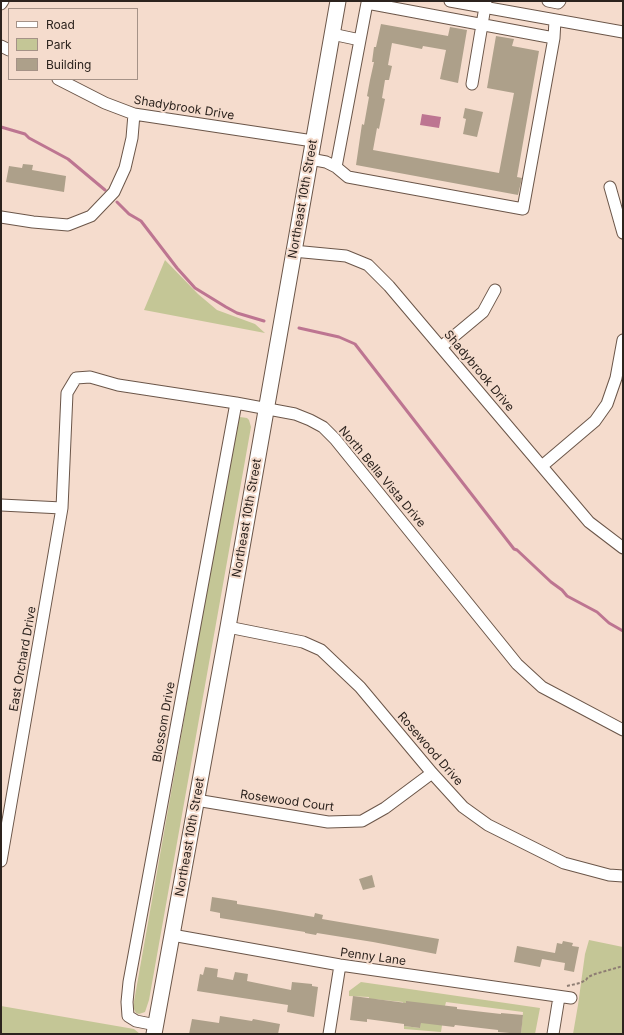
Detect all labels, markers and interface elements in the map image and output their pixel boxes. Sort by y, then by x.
legend [8,8,138,80]
text: Road [46,17,75,32]
text: Park [46,37,72,52]
text: Building [46,57,91,72]
street label: Shadybrook Drive [133,93,235,123]
street label: Northeast 10th Street [285,138,321,260]
street label: Shadybrook Drive [441,327,517,415]
street label: North Bella Vista Drive [336,424,428,530]
street label: Northeast 10th Street [229,457,265,579]
street label: East Orchard Drive [7,605,39,713]
street label: Blossom Drive [150,681,178,763]
street label: Rosewood Drive [394,709,466,789]
street label: Northeast 10th Street [172,776,208,898]
street label: Rosewood Court [239,787,335,815]
street label: Penny Lane [339,945,407,969]

